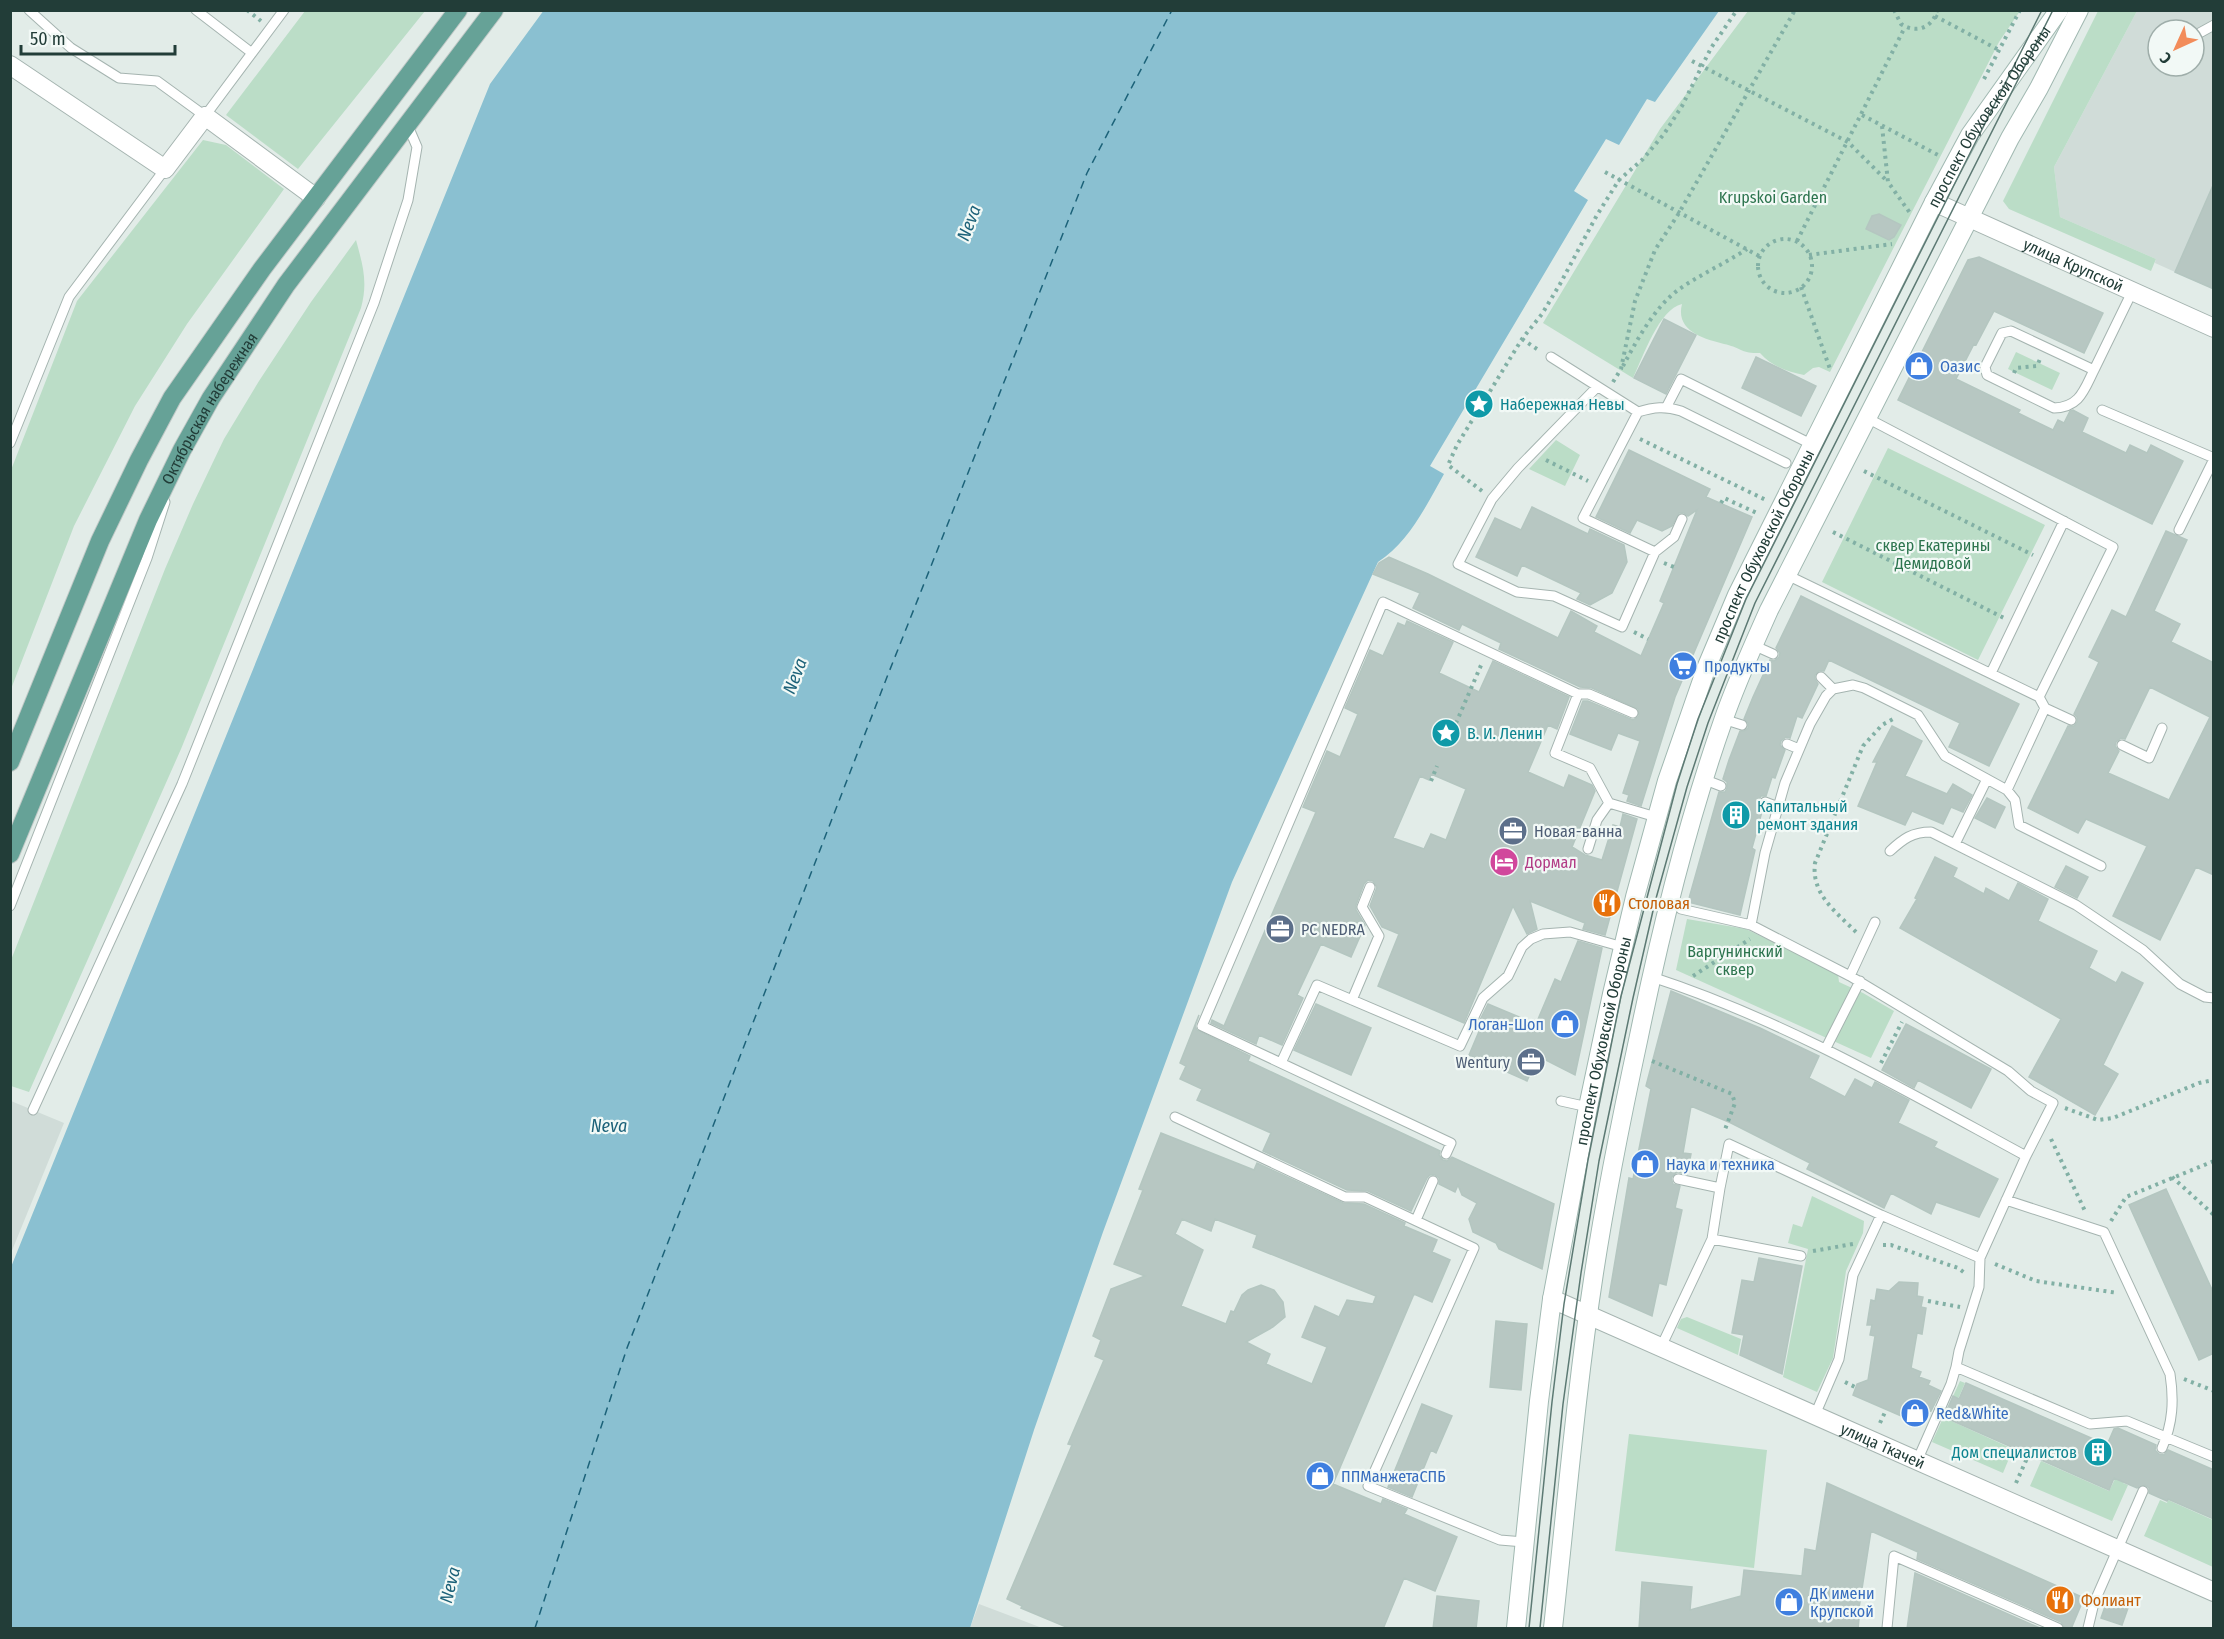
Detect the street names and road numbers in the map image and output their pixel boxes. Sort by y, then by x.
street label: проспект Обуховской Обороны [1923,22,2054,211]
street label: улица Крупской [2020,234,2127,296]
street label: Октябрьская набережная [157,329,261,487]
street label: проспект Обуховской Обороны [1708,446,1818,646]
street label: проспект Обуховской Обороны [1571,935,1635,1147]
street label: улица Ткачей [1838,1419,1928,1472]

